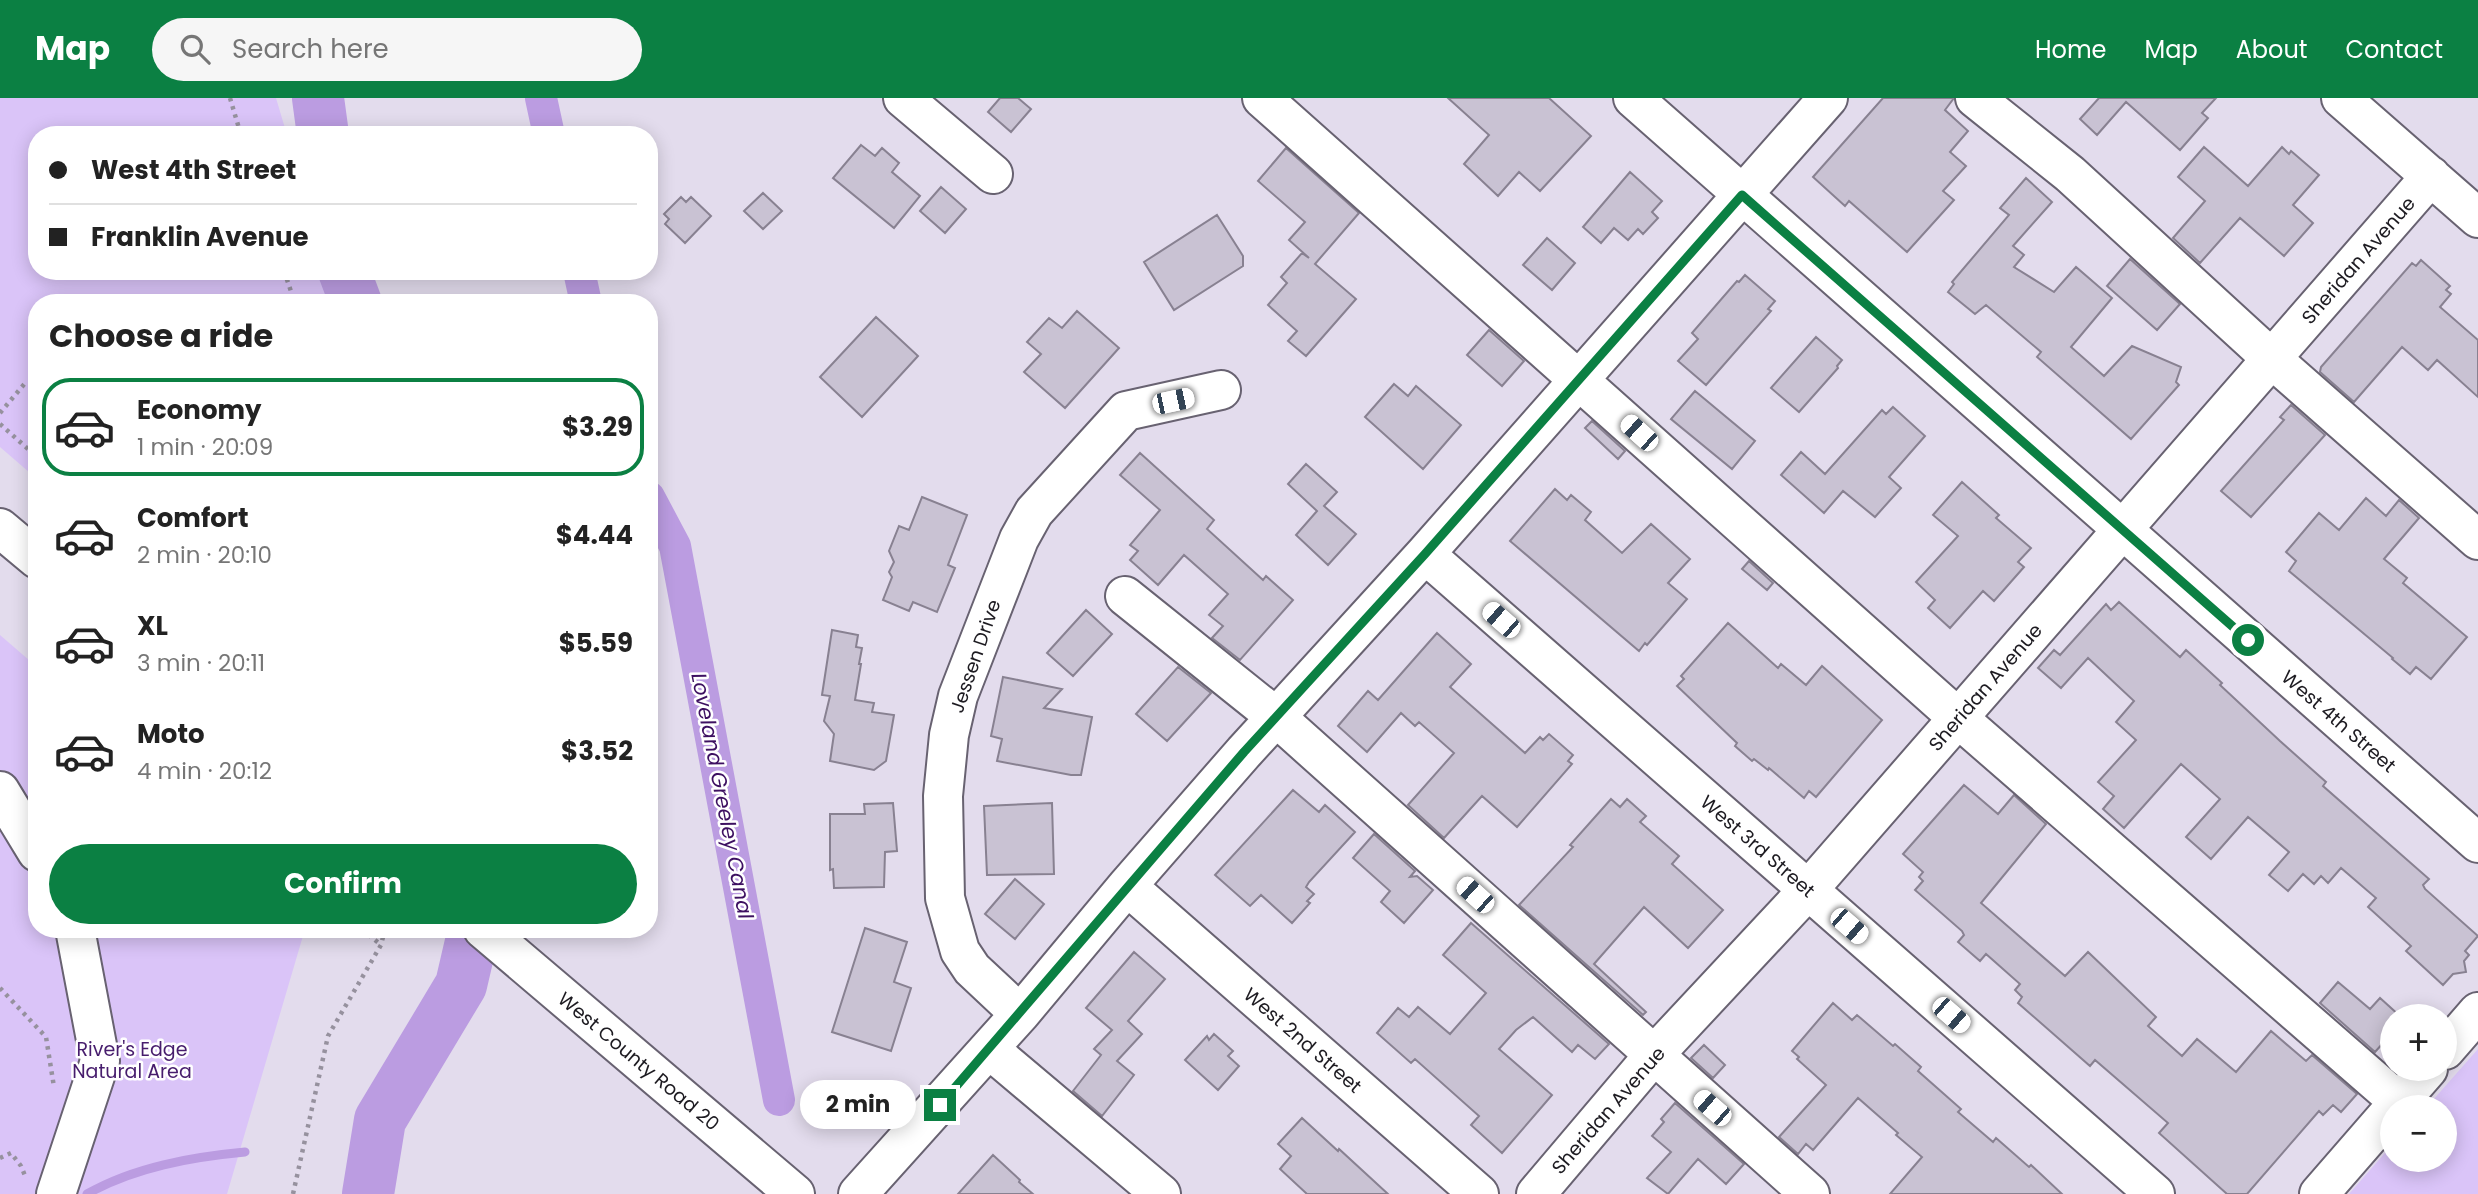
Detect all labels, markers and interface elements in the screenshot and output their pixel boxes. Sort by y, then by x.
search box [152,18,642,81]
text: Map [35,25,110,72]
icon: search [176,30,214,68]
text: Search here [232,31,389,67]
text: Home [2035,33,2107,66]
text: Map [2145,33,2198,66]
text: About [2236,33,2307,66]
text: Contact [2345,33,2443,66]
text: West 4th Street [91,152,296,188]
street label: Sheridan Avenue [2295,191,2421,330]
text: Franklin Avenue [91,219,309,255]
text: Choose a ride [49,313,273,358]
car [1151,386,1196,416]
text: Economy [137,392,261,428]
icon: car [53,396,116,459]
text: $3.29 [562,409,633,445]
car [1617,411,1662,455]
text: 1 min · 20:09 [137,431,273,463]
text: Comfort [137,500,249,536]
icon: car [53,504,116,567]
text: $4.44 [556,517,633,553]
text: 2 min · 20:10 [137,539,272,571]
street label: Jessen Drive [943,596,1008,717]
car [1479,598,1524,642]
text: XL [137,608,168,644]
icon: car [53,612,116,675]
street label: Sheridan Avenue [1922,618,2048,757]
route start [2232,624,2264,656]
text: $5.59 [559,625,633,661]
text: 3 min · 20:11 [137,647,265,679]
street label: West 4th Street [2275,664,2402,779]
water label: Loveland Greeley Canal [684,670,761,922]
text: Moto [137,716,205,752]
icon: car [53,720,116,783]
text: $3.52 [561,733,633,769]
text: 4 min · 20:12 [137,755,272,787]
street label: West 3rd Street [1694,789,1821,904]
button: Confirm [49,844,637,924]
car [1453,873,1498,917]
car [1827,904,1872,948]
street label: West 2nd Street [1238,981,1368,1099]
street label: West County Road 20 [552,986,725,1137]
car [1929,993,1974,1037]
map controls [2380,1004,2457,1172]
button: + [2380,1004,2457,1081]
park label: River's Edge Natural Area [72,1036,192,1085]
street label: Sheridan Avenue [1545,1041,1671,1180]
callout: 2 min [800,1080,916,1130]
car [1690,1086,1735,1130]
text: 2 min [826,1088,890,1120]
route end [924,1089,956,1121]
button: − [2380,1095,2457,1172]

